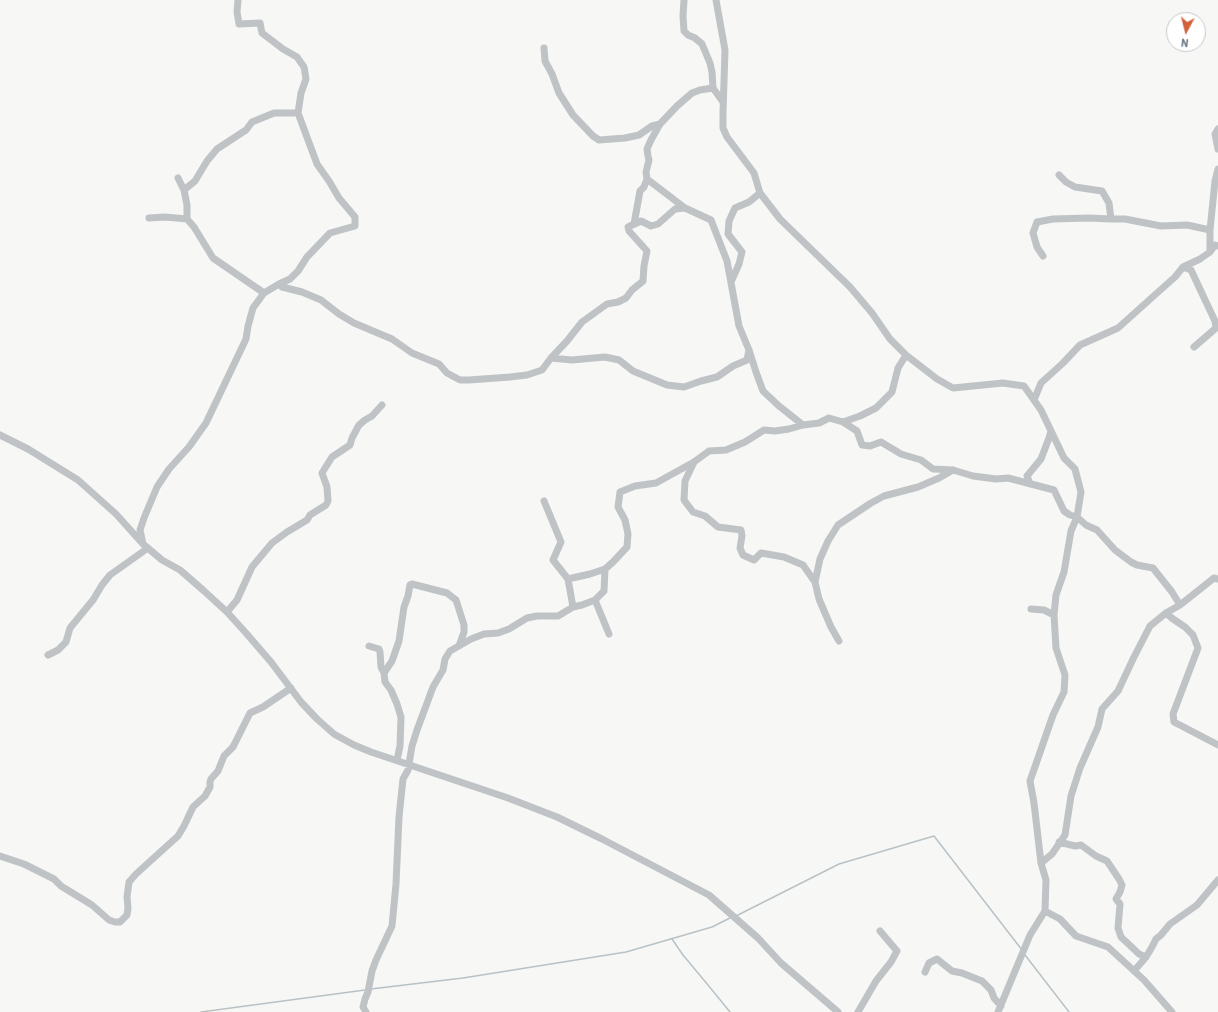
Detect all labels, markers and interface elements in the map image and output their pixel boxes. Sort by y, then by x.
north arrow [1166,12,1206,52]
text: N [1180,37,1189,50]

